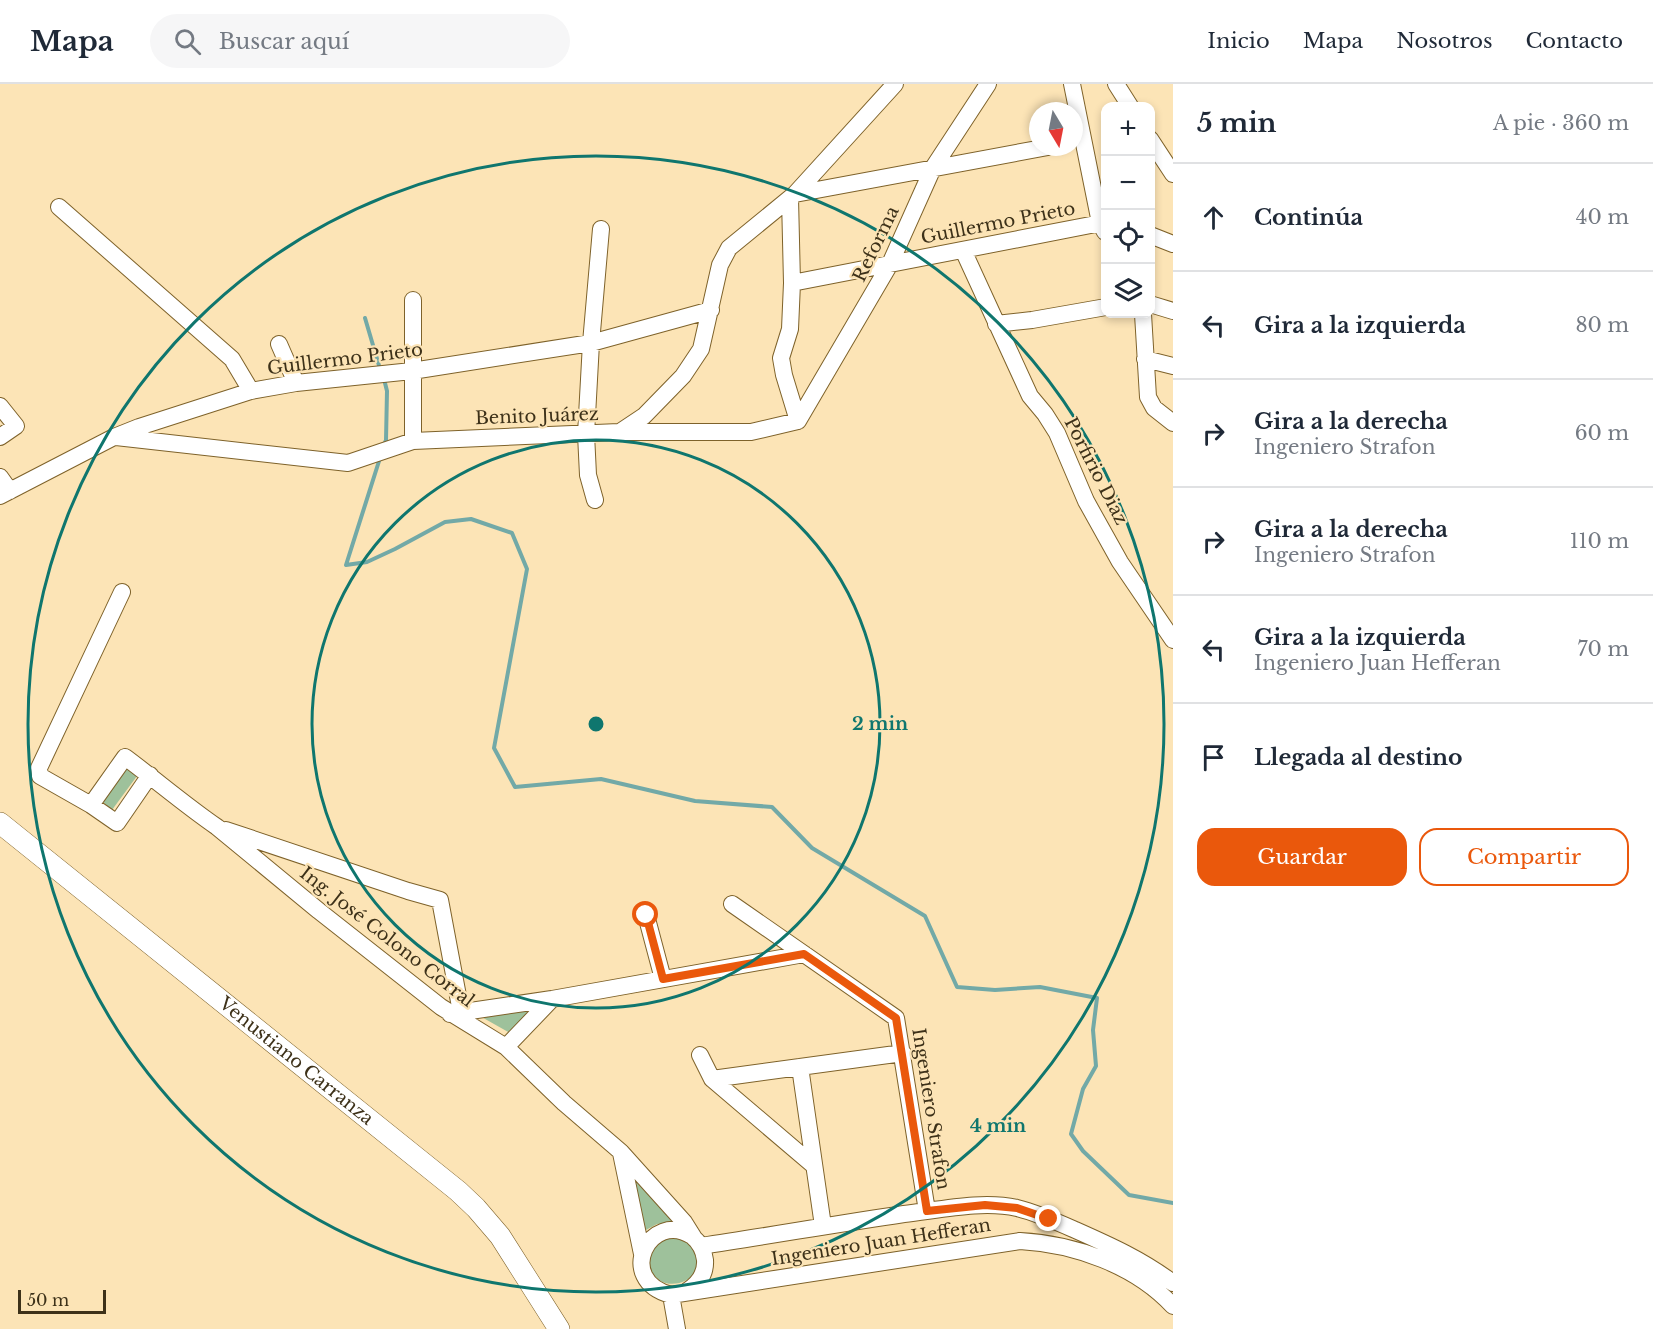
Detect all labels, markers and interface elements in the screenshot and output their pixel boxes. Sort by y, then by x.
search box [150,14,570,68]
text: Mapa [30,24,114,59]
icon: search [171,25,204,58]
text: Buscar aquí [219,28,349,55]
text: Inicio [1207,28,1270,54]
text: Mapa [1303,28,1363,54]
text: Nosotros [1396,28,1492,54]
text: Contacto [1525,28,1623,54]
north arrow [1029,102,1083,156]
map controls [1101,102,1155,318]
button: + [1101,102,1155,156]
text: 5 min [1197,107,1276,139]
text: A pie · 360 m [1493,111,1629,135]
button: − [1101,156,1155,210]
street label: Guillermo Prieto [919,197,1077,249]
icon: ahead [1197,201,1230,234]
street label: Reforma [848,203,904,285]
text: Continúa [1254,204,1363,231]
text: 40 m [1576,205,1629,229]
button: locate [1101,210,1155,264]
button: layers [1101,264,1155,318]
icon: left [1197,309,1230,342]
text: Gira a la izquierda [1254,312,1466,339]
text: 80 m [1575,313,1629,337]
street label: Guillermo Prieto [266,339,424,379]
street label: Benito Juárez [475,403,599,429]
text: Gira a la derecha [1254,408,1448,435]
street label: Porfirio Diaz [1059,414,1133,528]
icon: right [1197,417,1230,450]
text: 60 m [1575,421,1629,445]
text: Ingeniero Strafon [1254,435,1435,459]
text: Gira a la derecha [1254,516,1448,543]
icon: right [1197,525,1230,558]
text: 110 m [1570,529,1629,553]
text: Ingeniero Strafon [1254,543,1435,567]
text: Gira a la izquierda [1254,624,1466,651]
icon: left [1197,633,1230,666]
text: 70 m [1577,637,1629,661]
text: Ingeniero Juan Hefferan [1254,651,1501,675]
text: 2 min [852,713,908,735]
centre of rings [586,714,606,734]
icon: arrive [1197,741,1230,774]
text: Llegada al destino [1254,744,1463,771]
button: Guardar [1197,828,1407,886]
button: Compartir [1419,828,1629,886]
street label: Ing. José Colono Corral [296,862,479,1012]
route start [632,901,658,927]
street label: Venustiano Carranza [214,992,378,1130]
street label: Ingeniero Strafon [907,1027,955,1191]
text: 4 min [970,1115,1026,1137]
route end [1035,1205,1061,1231]
street label: Ingeniero Juan Hefferan [770,1214,992,1270]
scale bar [18,1287,106,1314]
text: 50 m [27,1290,69,1310]

